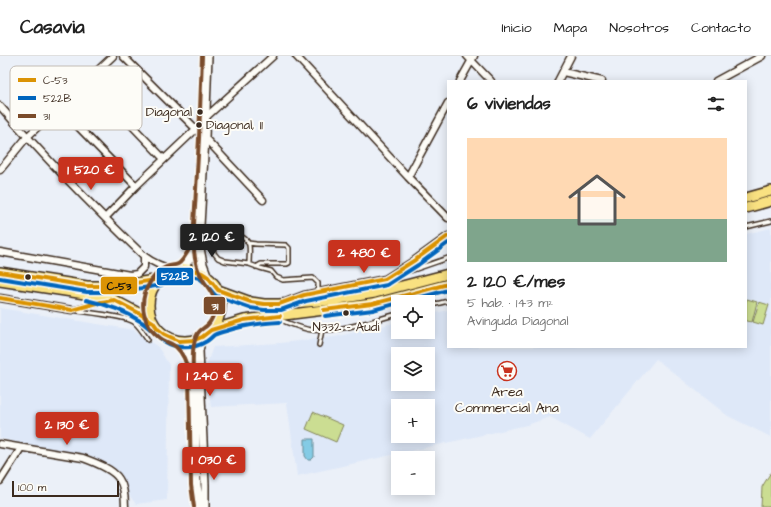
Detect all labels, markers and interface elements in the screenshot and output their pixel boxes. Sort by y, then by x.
text: Casavia [20,14,85,41]
text: Inicio [501,18,532,38]
text: Mapa [554,18,587,38]
text: Nosotros [609,18,669,38]
text: Contacto [691,18,751,38]
legend [10,66,142,130]
text: C-53 [43,73,68,88]
text: 522B [43,91,71,106]
text: 6 viviendas [467,92,551,116]
icon: filters [705,93,727,115]
place label: Diagonal [146,103,192,122]
marker: Diagonal [195,107,205,117]
text: 31 [43,109,51,124]
place label: Diagonal, 11 [206,116,263,135]
marker: Diagonal, 11 [194,120,204,130]
pin: 1 520 € [54,157,128,191]
text: 1 520 € [67,161,115,179]
icon: home [561,164,633,236]
pin: 2 120 € [175,224,249,258]
text: 2 120 € [189,228,235,246]
pin: 2 480 € [327,240,401,274]
text: 2 480 € [337,244,391,262]
line badge: 522B [156,267,194,286]
text: 522B [161,269,189,284]
text: 2 120 €/mes [467,270,565,294]
unlabelled marker [23,272,33,282]
line badge: C-53 [100,276,138,295]
text: C-53 [107,279,132,294]
text: 5 hab. · 143 m² [467,294,553,312]
map controls [391,295,435,495]
button: locate [391,295,435,339]
line badge: 31 [203,296,226,315]
text: 31 [210,299,219,314]
marker: N332 - Audi [341,308,351,318]
text: Avinguda Diagonal [467,312,569,330]
place label: N332 - Audi [313,318,379,336]
button: layers [391,347,435,391]
supermarket icon: Area Commercial Ana [496,360,518,382]
pin: 1 240 € [173,363,247,397]
text: 1 240 € [187,367,233,385]
place label: Area Commercial Ana [455,382,559,418]
button: + [391,399,435,443]
pin: 2 130 € [30,412,104,446]
text: 2 130 € [45,416,89,434]
pin: 1 030 € [177,447,251,481]
text: 1 030 € [191,451,237,469]
button: − [391,451,435,495]
scale bar [12,479,119,498]
text: 100 m [18,480,46,495]

